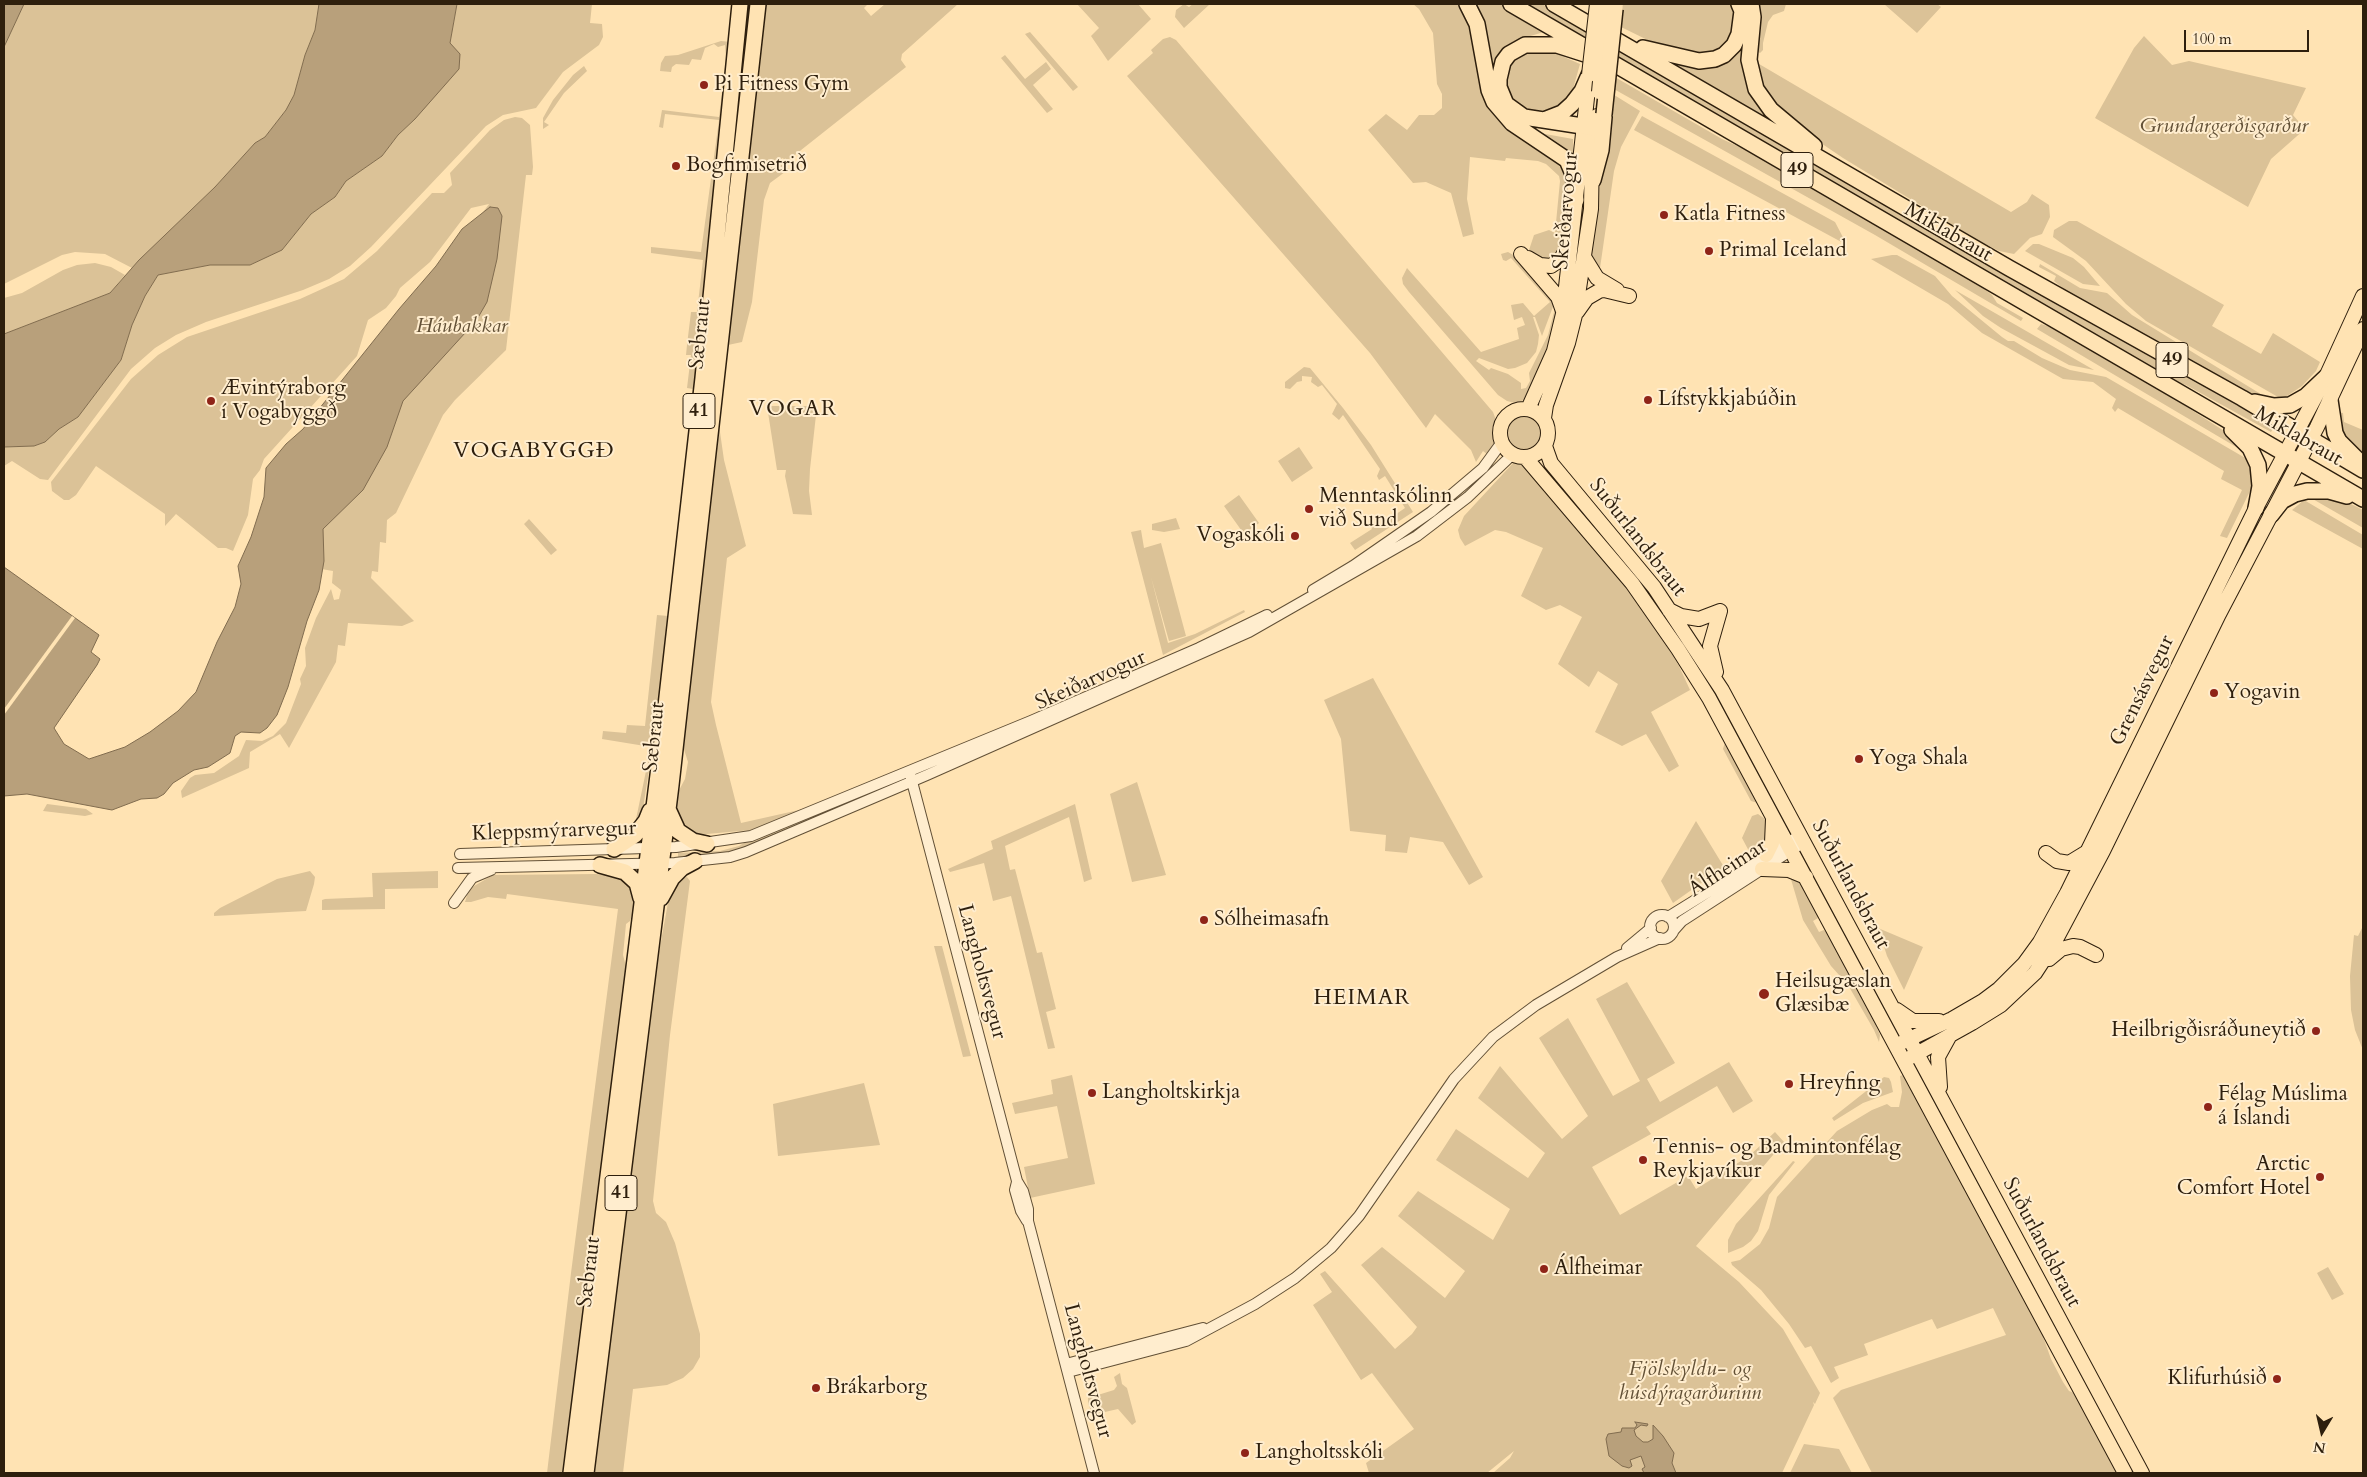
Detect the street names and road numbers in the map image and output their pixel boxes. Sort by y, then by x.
street label: Skeiðarvogur [1549,151,1585,271]
road number: 49 [1781,152,1813,188]
street label: Miklabraut [1899,198,1997,268]
street label: Sæbraut [685,297,717,371]
road number: 49 [2156,342,2188,378]
road number: 41 [683,394,715,428]
street label: Miklabraut [2249,402,2347,472]
street label: Suðurlandsbraut [1583,474,1691,602]
street label: Grensásvegur [2105,632,2181,750]
street label: Skeiðarvogur [1032,645,1150,717]
street label: Sæbraut [639,700,671,774]
street label: Suðurlandsbraut [1805,816,1895,954]
street label: Kleppsmýrarvegur [471,817,637,847]
street label: Álfheimar [1684,834,1772,904]
street label: Langholtsvegur [951,902,1011,1042]
street label: Suðurlandsbraut [1996,1174,2086,1312]
road number: 41 [605,1176,637,1210]
street label: Sæbraut [573,1235,607,1309]
street label: Langholtsvegur [1057,1301,1117,1441]

